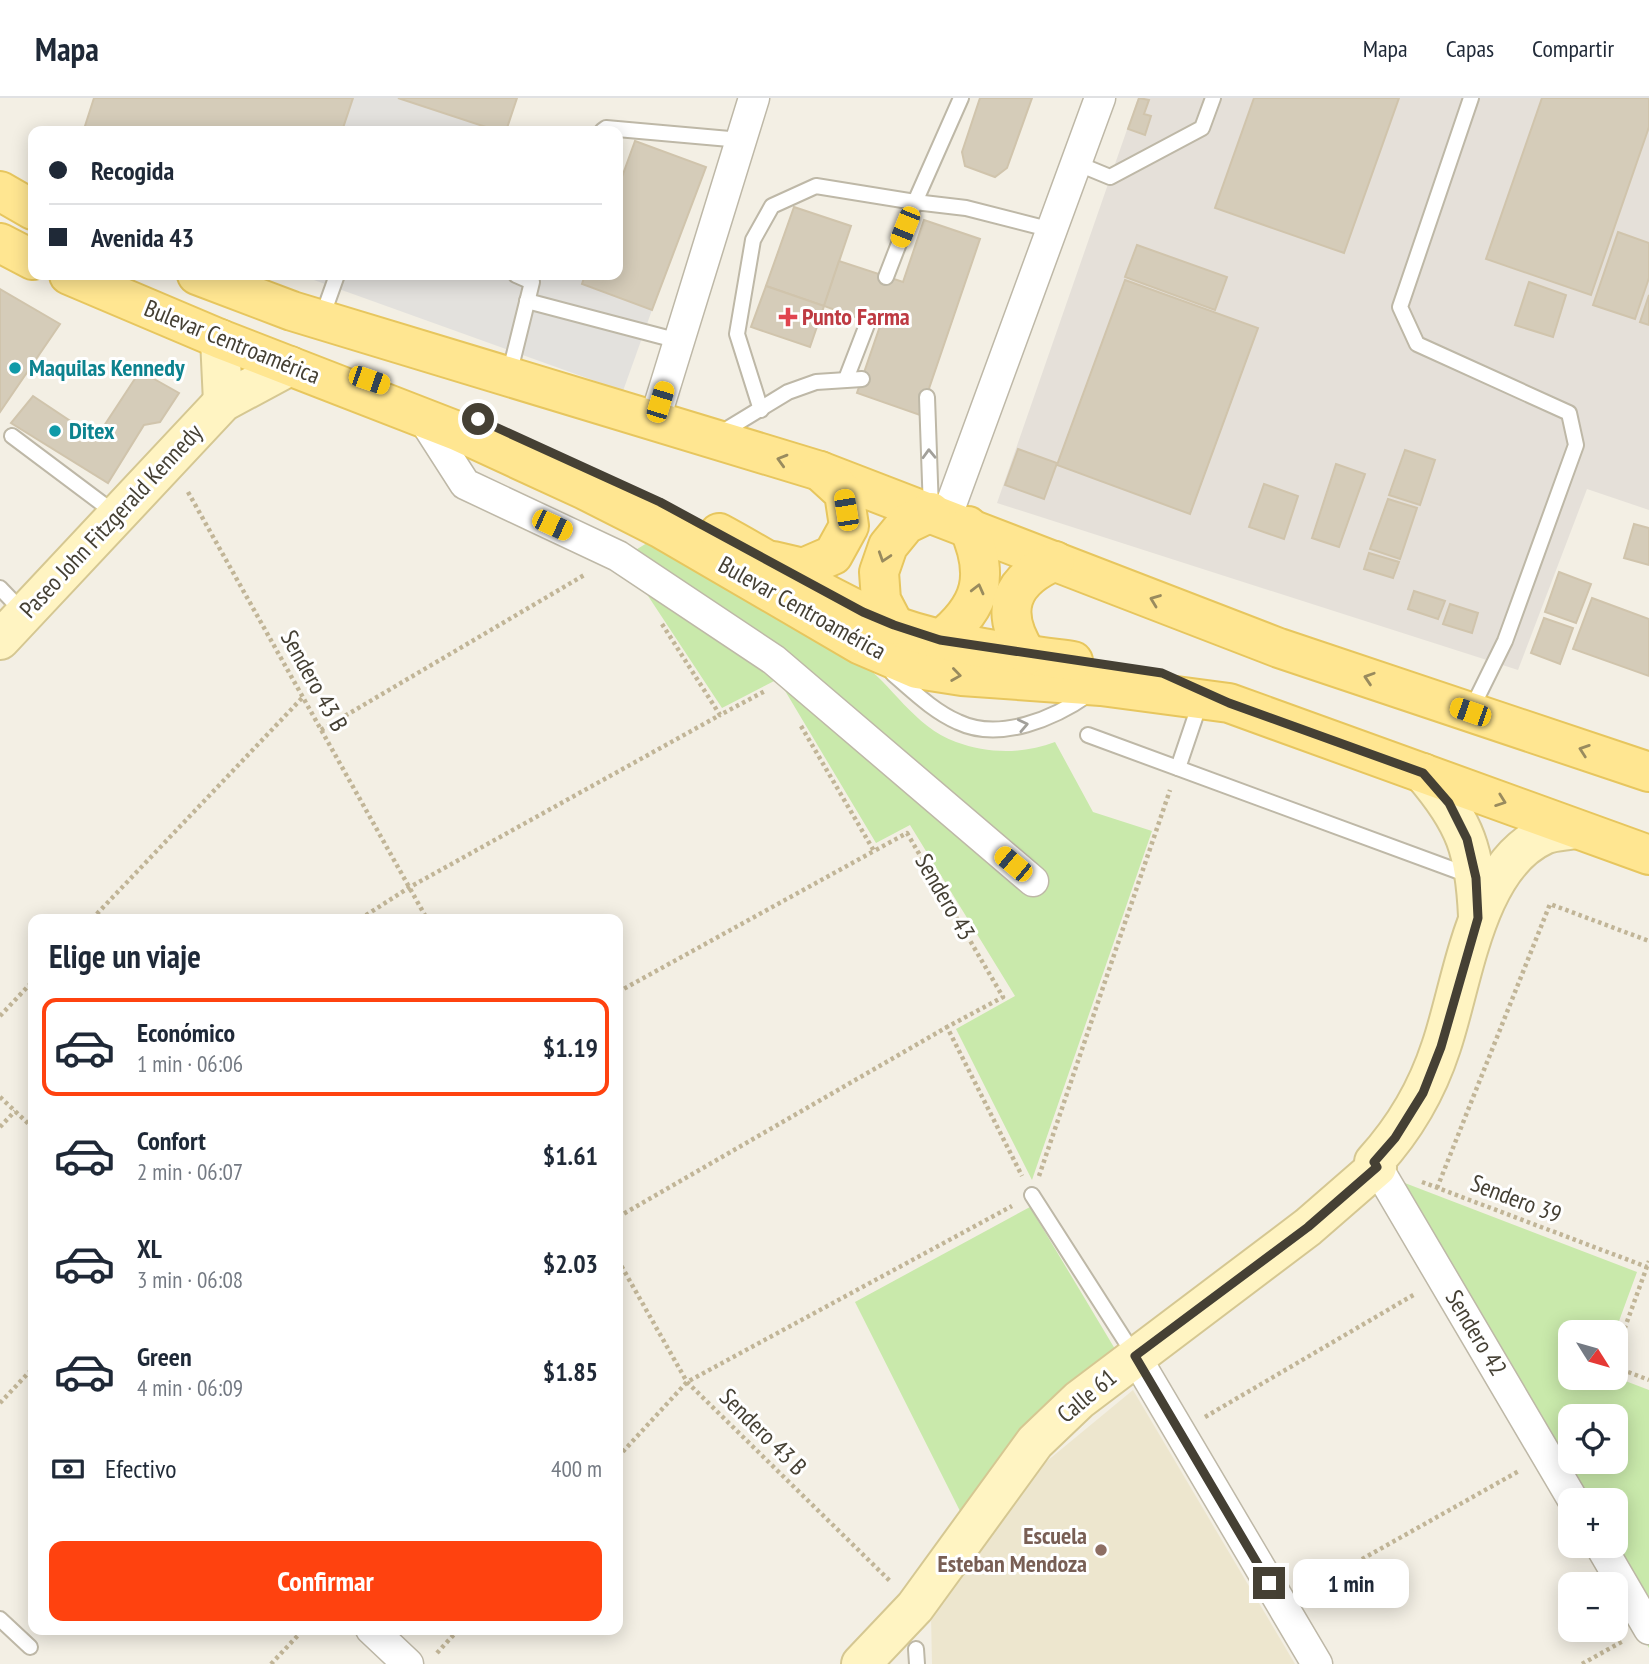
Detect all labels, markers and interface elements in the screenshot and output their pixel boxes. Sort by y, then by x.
text: Mapa [35,27,99,70]
text: Mapa [1363,33,1408,64]
text: Capas [1446,33,1494,64]
text: Compartir [1532,33,1614,64]
text: Recogida [91,154,174,187]
car [888,204,923,250]
text: Avenida 43 [91,221,194,254]
street label: Bulevar Centroamérica [140,292,325,391]
place label: Punto Farma [802,301,910,332]
marker: Punto Farma [780,309,796,325]
place label: Maquilas Kennedy [29,352,185,383]
marker: Maquilas Kennedy [7,360,23,376]
car [346,363,393,397]
car [644,379,677,425]
route start [462,403,494,435]
place label: Ditex [69,415,115,446]
street label: Paseo John Fitzgerald Kennedy [13,417,209,624]
marker: Ditex [47,423,63,439]
one-way arrow [921,449,936,460]
one-way arrow [776,453,788,468]
car [833,488,860,532]
car [529,507,576,543]
street label: Bulevar Centroamérica [713,549,891,666]
one-way arrow [878,551,892,563]
one-way arrow [970,583,985,595]
one-way arrow [1150,594,1162,608]
street label: Sendero 43 B [274,625,355,737]
one-way arrow [950,667,962,682]
one-way arrow [1363,672,1375,686]
car [1447,695,1494,729]
one-way arrow [1017,718,1029,733]
one-way arrow [1579,744,1591,758]
one-way arrow [1494,793,1506,807]
car [991,842,1036,886]
street label: Sendero 43 [908,848,983,945]
text: Elige un viaje [49,935,201,977]
icon: car [53,1016,116,1079]
text: Económico [137,1016,235,1049]
text: $1.19 [543,1031,598,1064]
text: 1 min · 06:06 [137,1049,243,1078]
icon: car [53,1124,116,1187]
text: Confort [137,1124,206,1157]
text: $1.61 [543,1139,598,1172]
text: 2 min · 06:07 [137,1157,243,1186]
street label: Sendero 39 [1466,1167,1566,1230]
icon: car [53,1232,116,1295]
text: XL [137,1232,162,1265]
text: $2.03 [543,1247,598,1280]
text: 3 min · 06:08 [137,1265,243,1294]
street label: Sendero 42 [1439,1284,1514,1381]
north arrow [1558,1320,1628,1390]
map controls [1558,1320,1628,1642]
icon: car [53,1340,116,1403]
text: Green [137,1340,192,1373]
text: $1.85 [543,1355,598,1388]
street label: Calle 61 [1051,1362,1123,1429]
text: 4 min · 06:09 [137,1373,243,1402]
street label: Sendero 43 B [713,1381,814,1482]
button: locate [1558,1404,1628,1474]
icon: cash [49,1450,87,1488]
text: Efectivo [105,1452,177,1485]
text: 400 m [551,1454,602,1483]
button: + [1558,1488,1628,1558]
place label: Escuela Esteban Mendoza [938,1520,1087,1579]
button: Confirmar [49,1541,602,1621]
marker: Escuela Esteban Mendoza [1093,1542,1109,1558]
callout: 1 min [1294,1558,1409,1608]
route end [1253,1567,1285,1599]
text: 1 min [1328,1569,1374,1598]
button: − [1558,1572,1628,1642]

